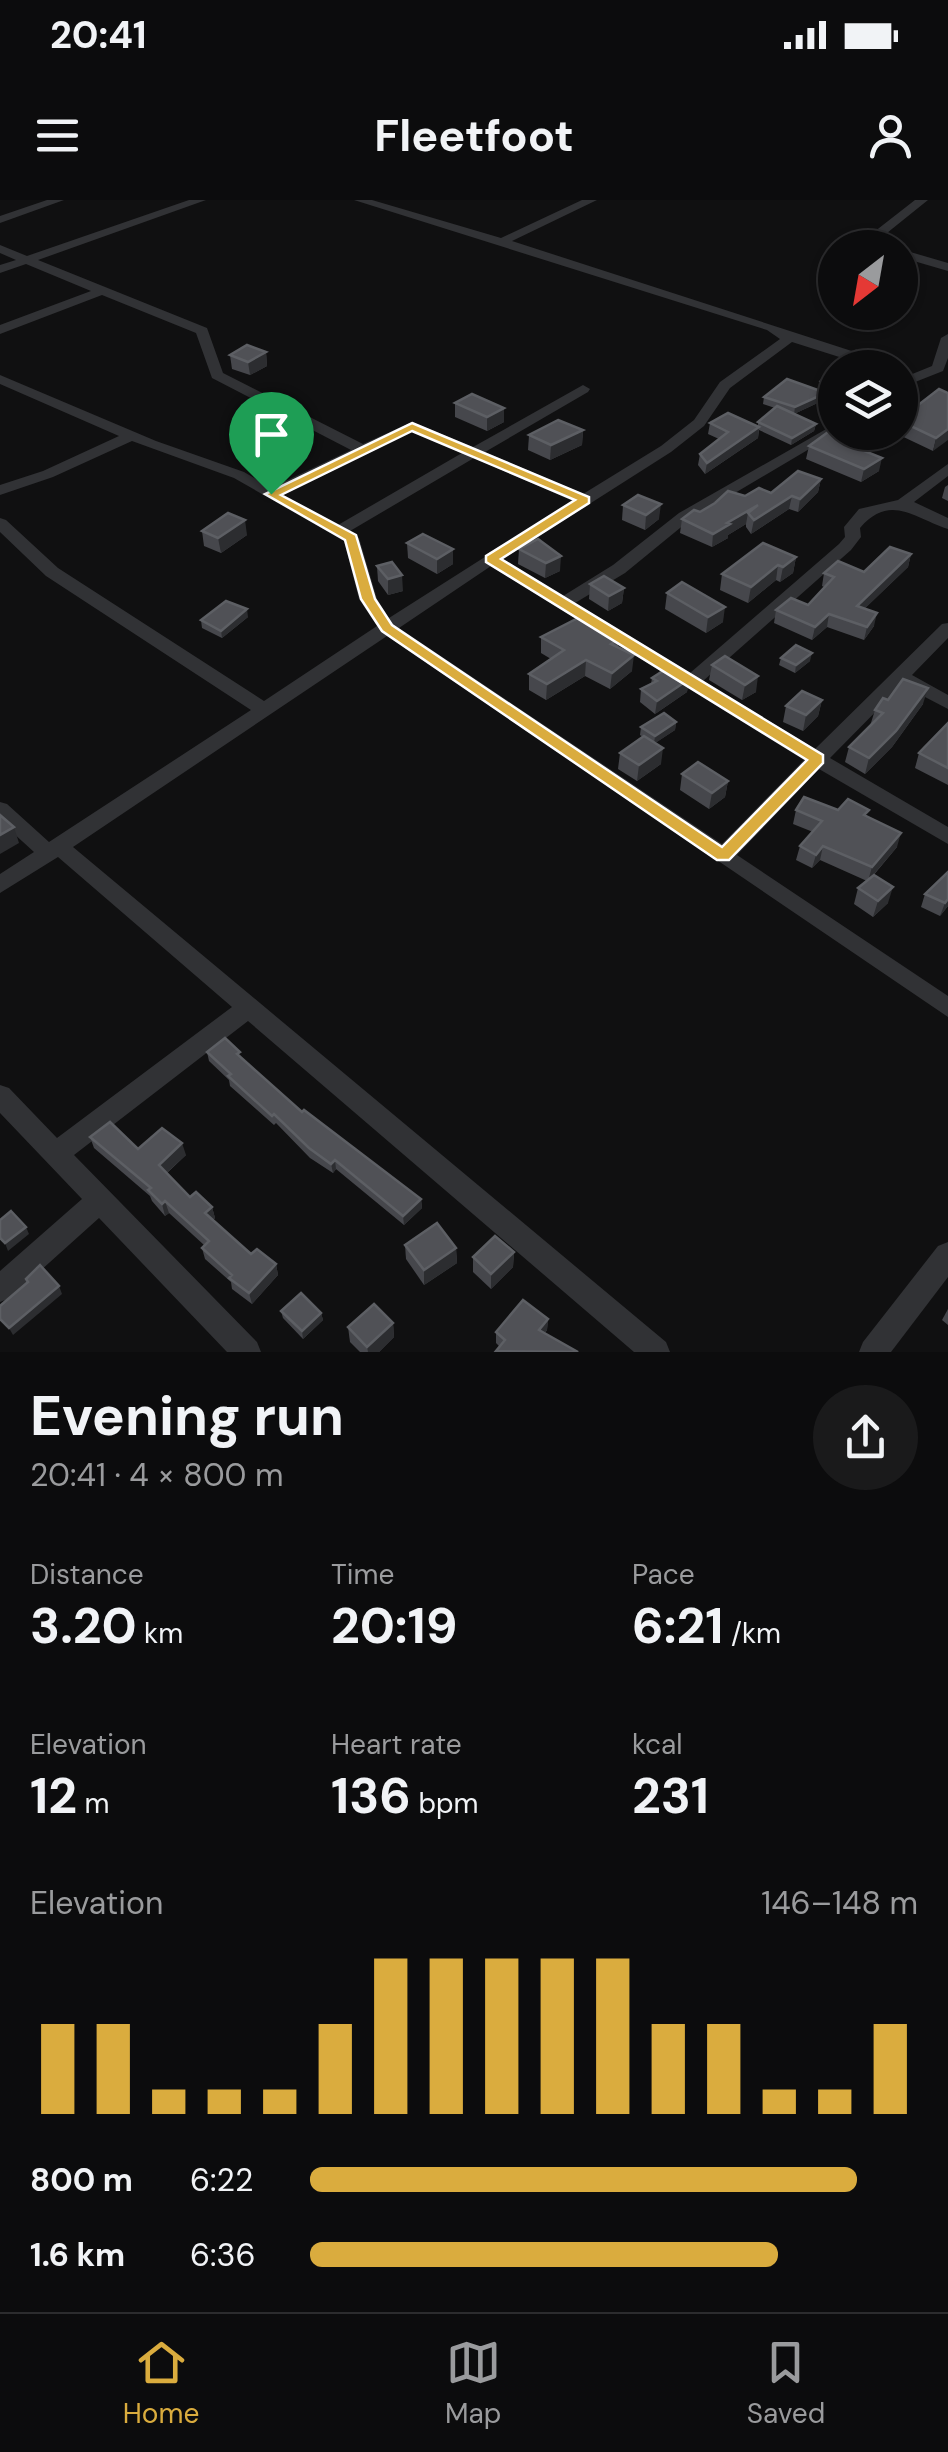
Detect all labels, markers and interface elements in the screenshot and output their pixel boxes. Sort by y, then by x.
text: 20:41 [50,10,147,60]
text: Fleetfoot [374,106,574,165]
icon: menu [30,108,85,163]
icon: person [863,108,918,163]
north arrow [818,230,918,330]
map controls [818,230,918,450]
button: layers [818,350,918,450]
pin [229,392,314,495]
icon: arrive [244,407,299,462]
text: Evening run [30,1380,344,1452]
button: share [813,1385,918,1490]
text: 20:41 · 4 × 800 m [30,1454,284,1496]
text: Distance [30,1556,144,1593]
text: Time [331,1556,394,1593]
text: Pace [632,1556,695,1593]
text: 3.20 [30,1593,137,1659]
text: 20:19 [331,1593,458,1659]
text: 6:21 [632,1593,723,1659]
text: km [137,1615,183,1652]
text: /km [723,1615,781,1652]
text: Elevation [30,1726,147,1763]
text: Heart rate [331,1726,462,1763]
text: kcal [632,1726,683,1763]
text: 12 [30,1763,77,1829]
text: 136 [331,1763,411,1829]
text: 231 [632,1763,709,1829]
text: m [77,1785,109,1822]
text: bpm [411,1785,479,1822]
text: Elevation [30,1882,163,1924]
text: 146–148 m [761,1882,918,1924]
text: 800 m [30,2159,133,2201]
text: 6:22 [190,2159,253,2201]
text: 1.6 km [30,2234,125,2276]
text: 6:36 [190,2234,256,2276]
tab: Home [123,2335,199,2432]
tab: Map [445,2335,501,2432]
tab: Saved [747,2335,825,2432]

